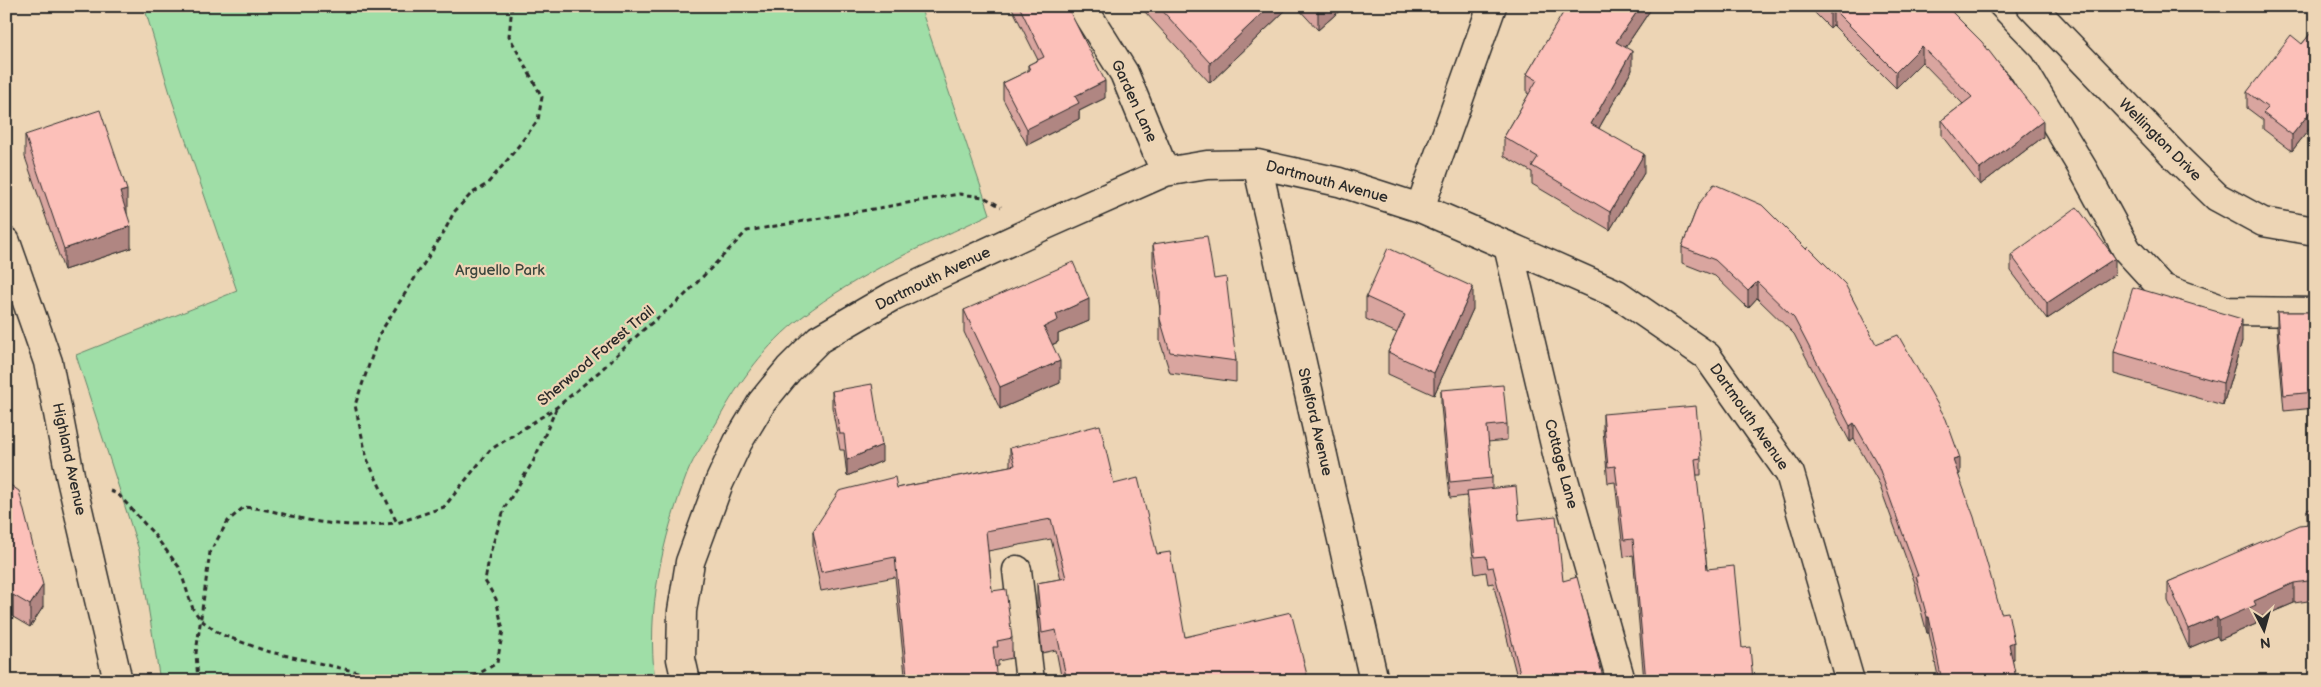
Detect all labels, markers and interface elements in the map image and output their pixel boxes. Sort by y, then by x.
street label: Garden Lane [1107,57,1161,145]
street label: Wellington Drive [2115,95,2205,185]
street label: Dartmouth Avenue [1264,157,1390,207]
street label: Dartmouth Avenue [872,243,994,315]
park label: Arguello Park [455,261,545,280]
street label: Sherwood Forest Trail [534,302,658,410]
street label: Dartmouth Avenue [1705,360,1793,474]
street label: Shelford Avenue [1293,366,1337,478]
street label: Highland Avenue [48,401,90,517]
street label: Cottage Lane [1540,417,1582,511]
north arrow [2238,604,2288,654]
text: N [2259,633,2271,651]

